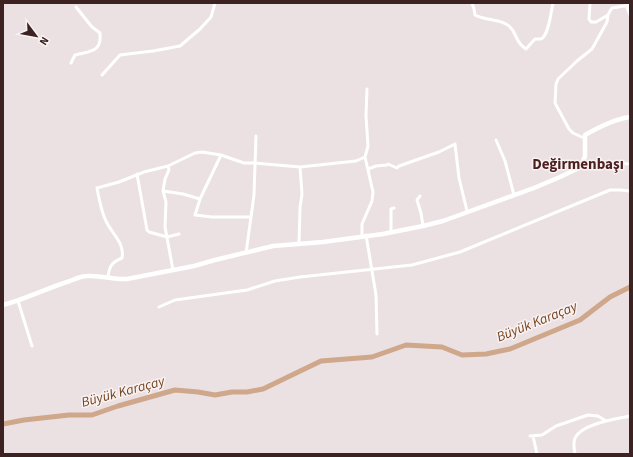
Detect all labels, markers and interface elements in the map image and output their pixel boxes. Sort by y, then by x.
north arrow [16,16,56,56]
text: N [36,34,52,48]
district label: Değirmenbaşı [532,154,624,175]
water label: Büyük Karaçay [494,296,581,347]
water label: Büyük Karaçay [79,371,168,413]

